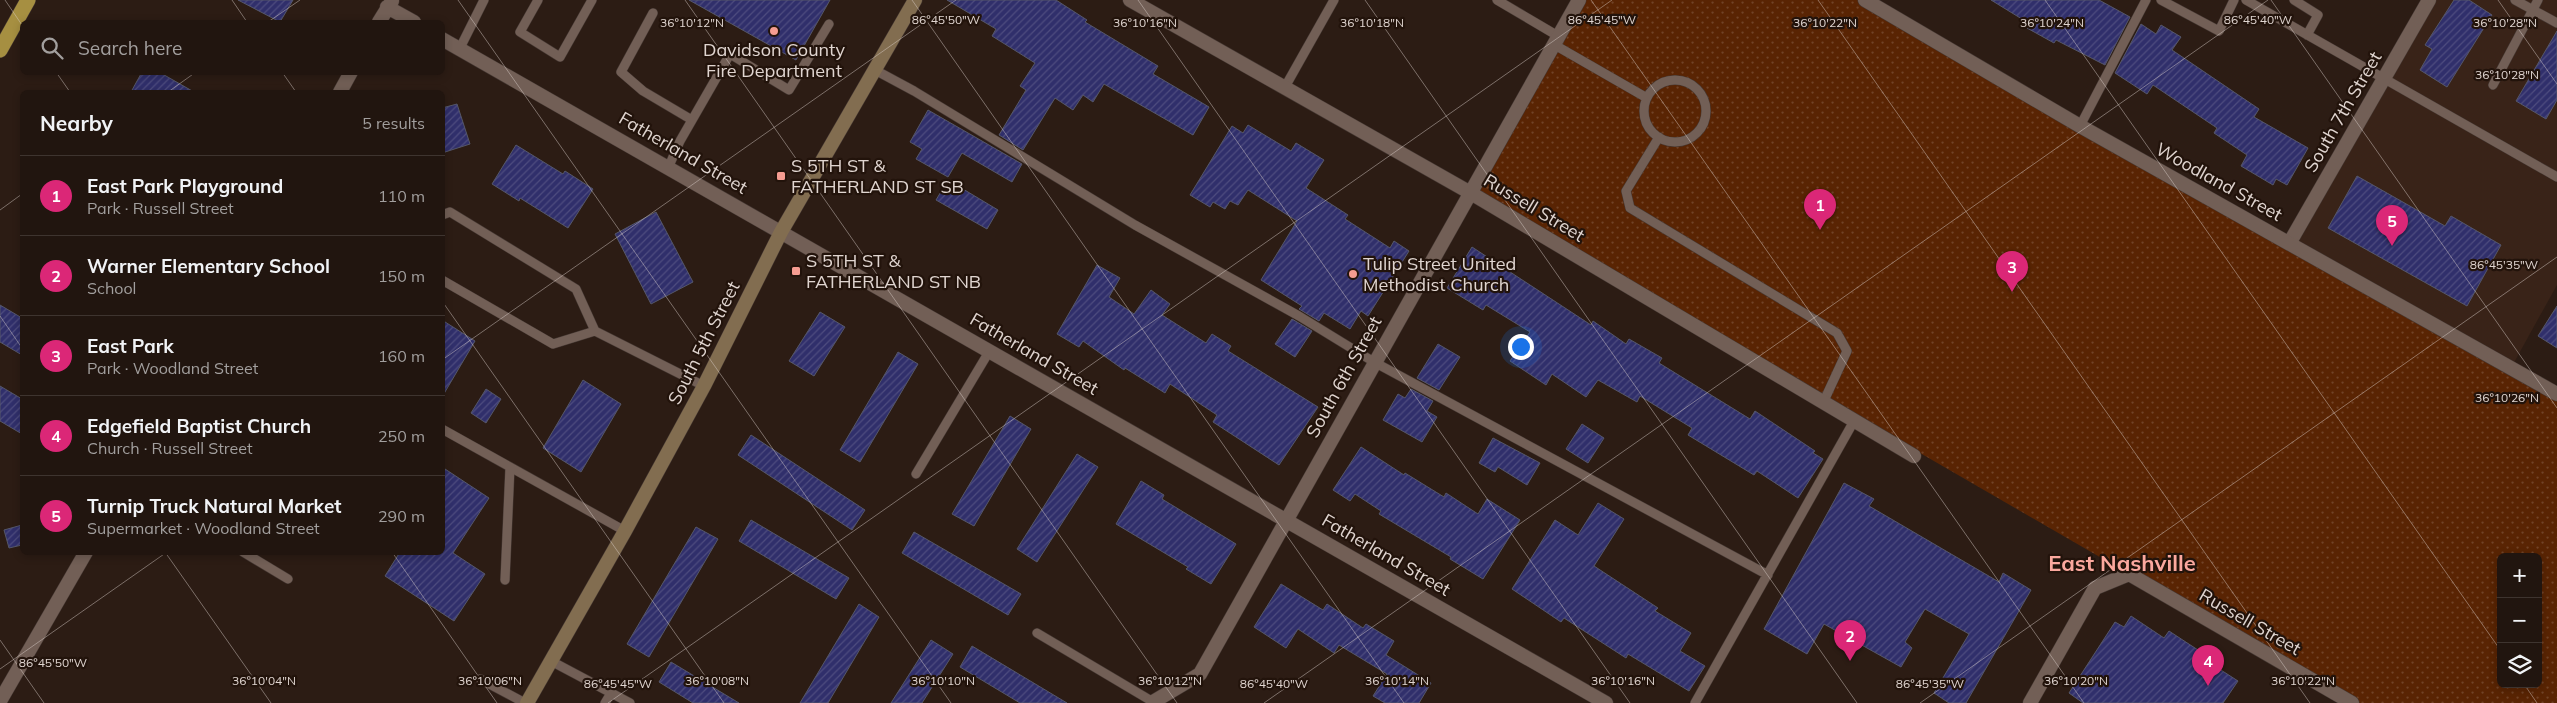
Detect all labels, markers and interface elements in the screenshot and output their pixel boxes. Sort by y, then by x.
text: 86°45'50"W [912,12,980,27]
text: 86°45'45"W [1568,12,1636,27]
text: 86°45'40"W [2224,12,2292,27]
text: 36°10'12"N [660,15,724,30]
text: 36°10'16"N [1113,15,1177,30]
text: 36°10'18"N [1340,15,1404,30]
text: 36°10'22"N [1793,15,1857,30]
text: 36°10'24"N [2020,15,2084,30]
text: 36°10'28"N [2473,15,2537,30]
search box [20,20,445,75]
marker: Davidson County Fire Department [768,25,780,37]
icon: search [38,34,66,62]
text: Search here [78,36,182,60]
place label: Davidson County Fire Department [703,38,845,82]
street label: South 7th Street [2299,47,2386,176]
text: 36°10'28"N [2475,67,2539,82]
street label: Fatherland Street [615,106,752,199]
text: Nearby [40,110,113,136]
text: 5 results [362,113,425,133]
street label: Woodland Street [2152,137,2287,226]
place label: S 5TH ST & FATHERLAND ST SB [791,154,964,198]
street label: Russell Street [1480,168,1589,247]
marker: S 5TH ST & FATHERLAND ST SB [775,170,787,182]
text: East Park Playground [87,174,283,198]
text: 1 [51,186,61,206]
text: 110 m [378,186,425,206]
pin: 1 [1804,189,1836,230]
text: Park · Russell Street [87,198,234,218]
pin: 5 [2376,205,2408,246]
place label: S 5TH ST & FATHERLAND ST NB [806,249,981,293]
pin: 3 [1996,251,2028,292]
place label: Tulip Street United Methodist Church [1363,252,1516,296]
text: Warner Elementary School [87,254,330,278]
text: 86°45'35"W [2470,257,2538,272]
marker: S 5TH ST & FATHERLAND ST NB [790,265,802,277]
text: 2 [51,266,61,286]
text: 150 m [378,266,425,286]
marker: Tulip Street United Methodist Church [1347,268,1359,280]
street label: South 5th Street [663,277,745,408]
text: School [87,278,136,298]
street label: Fatherland Street [966,307,1103,400]
street label: South 6th Street [1301,312,1386,442]
text: East Park [87,334,174,358]
your location [1508,334,1534,360]
text: 3 [51,346,61,366]
text: 160 m [378,346,425,366]
text: Park · Woodland Street [87,358,258,378]
text: 36°10'26"N [2475,390,2539,405]
text: Edgefield Baptist Church [87,414,311,438]
text: 4 [51,426,61,446]
text: 250 m [378,426,425,446]
text: Church · Russell Street [87,438,253,458]
text: Turnip Truck Natural Market [87,494,342,518]
text: 5 [51,506,61,526]
text: 290 m [378,506,425,526]
street label: Fatherland Street [1318,508,1455,601]
text: Supermarket · Woodland Street [87,518,320,538]
district label: East Nashville [2048,549,2196,577]
map controls [2497,553,2542,688]
button: + [2497,553,2542,598]
street label: Russell Street [2195,583,2305,660]
button: − [2497,598,2542,643]
pin: 2 [1834,620,1866,661]
button: layers [2497,643,2542,688]
pin: 4 [2192,645,2224,686]
text: 86°45'50"W [19,655,87,670]
text: 36°10'04"N [232,673,296,688]
text: 36°10'06"N [458,673,522,688]
text: 36°10'08"N [685,673,749,688]
text: 36°10'10"N [911,673,975,688]
text: 36°10'12"N [1138,673,1202,688]
text: 36°10'14"N [1365,673,1429,688]
text: 36°10'16"N [1591,673,1655,688]
text: 36°10'20"N [2044,673,2108,688]
text: 36°10'22"N [2271,673,2335,688]
text: 86°45'45"W [584,676,652,691]
text: 86°45'40"W [1240,676,1308,691]
text: 86°45'35"W [1896,676,1964,691]

